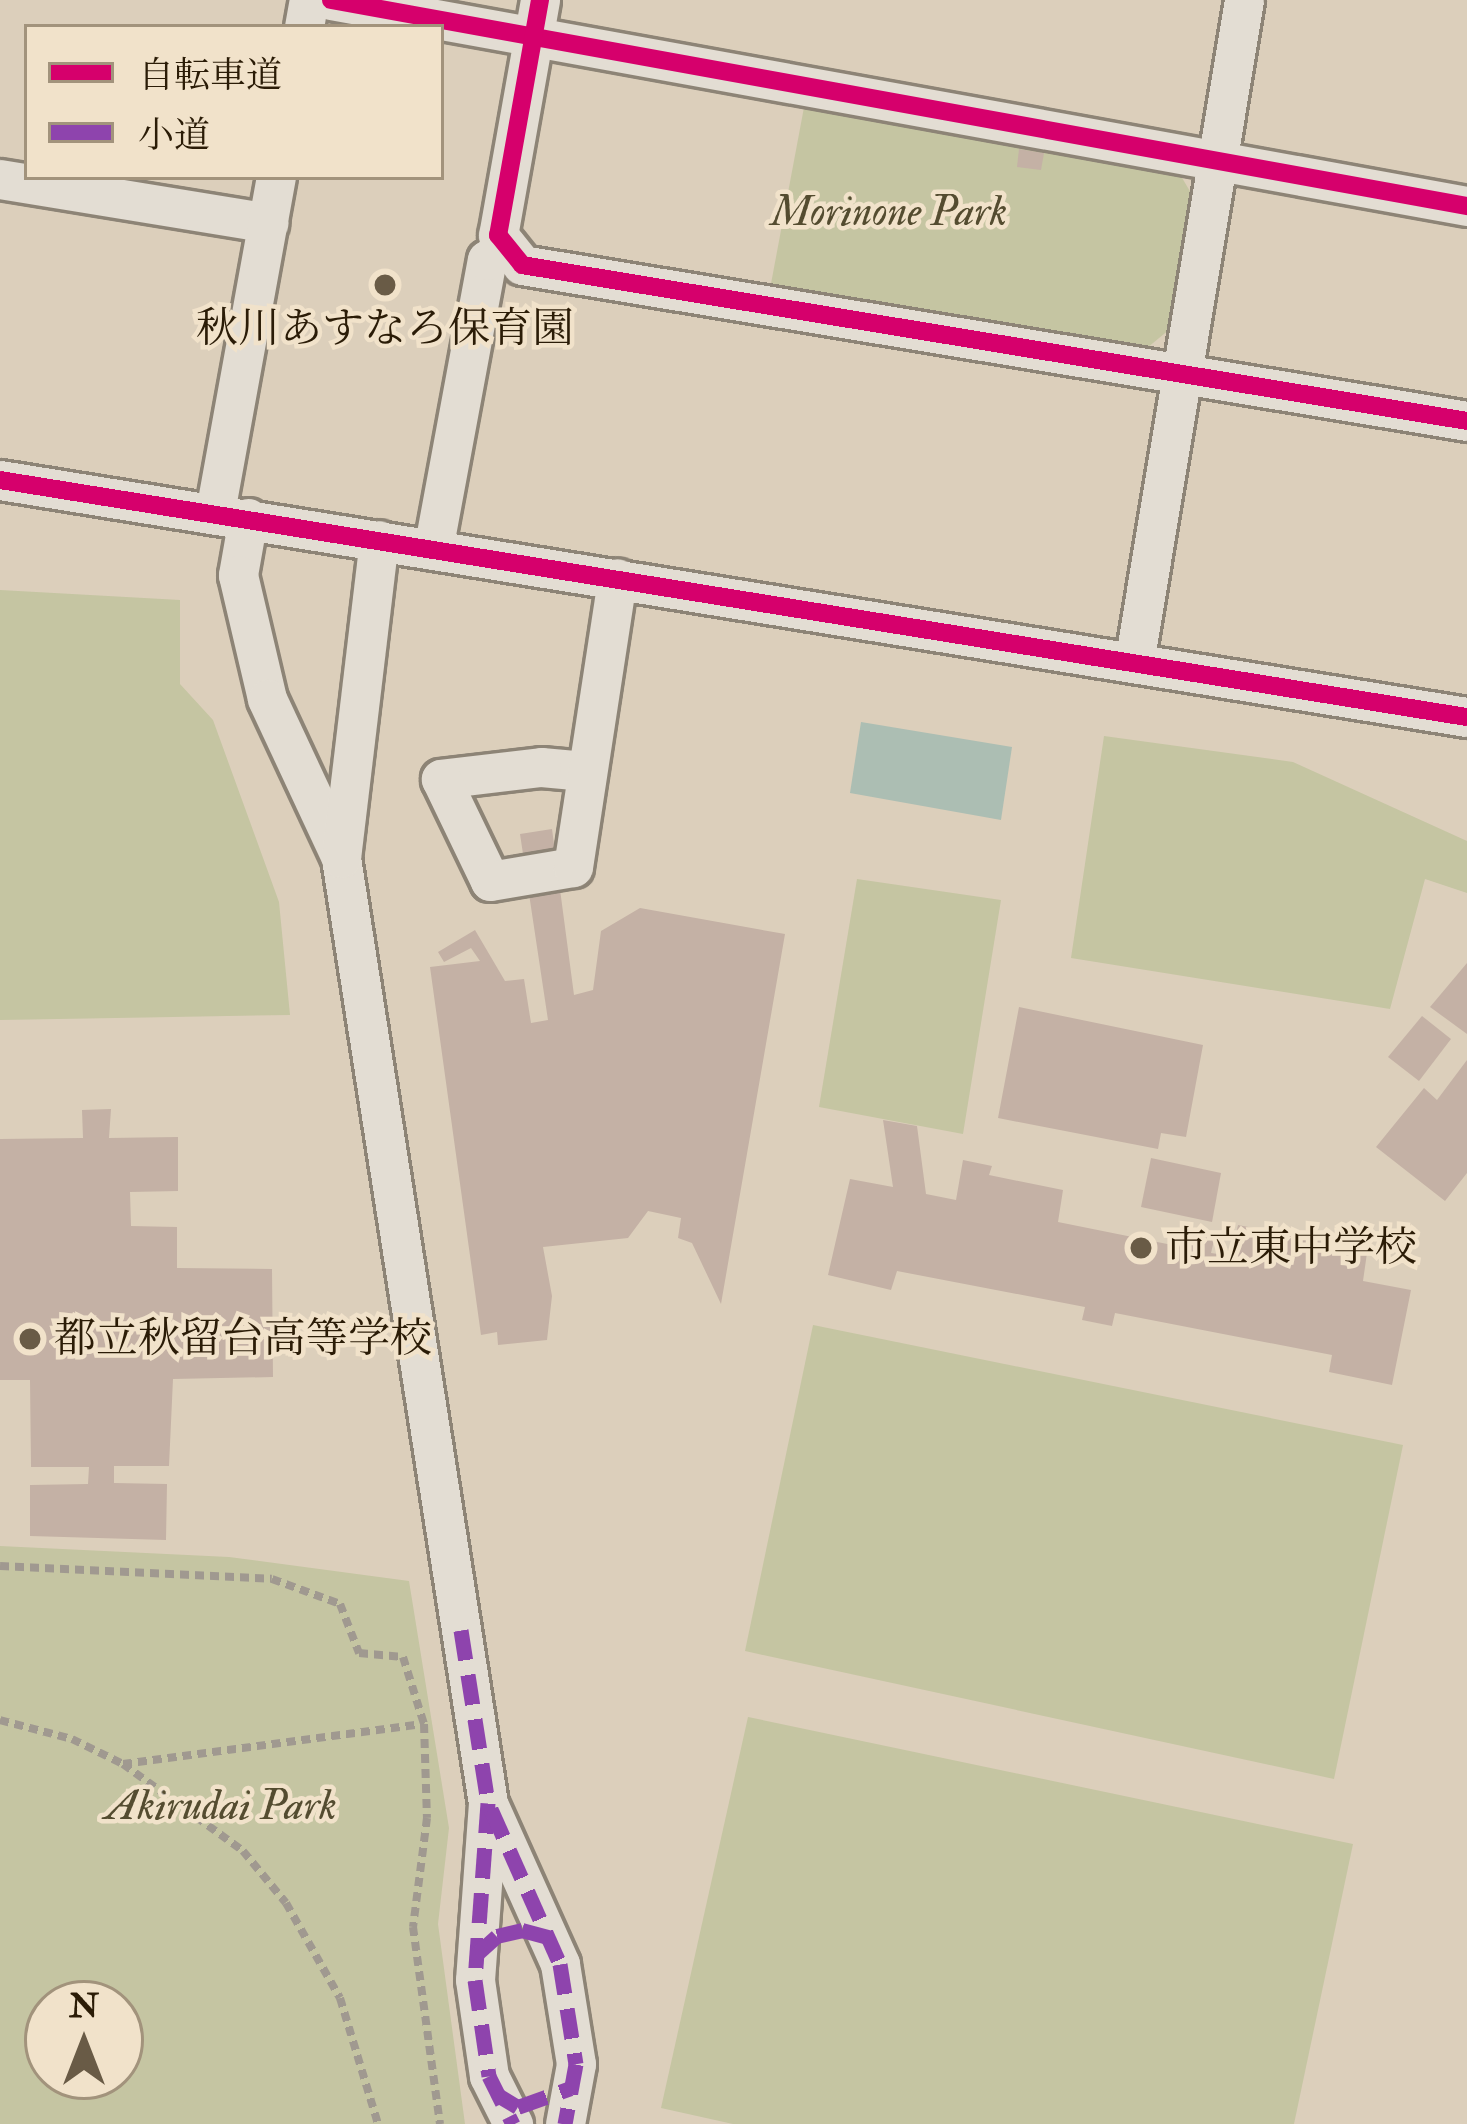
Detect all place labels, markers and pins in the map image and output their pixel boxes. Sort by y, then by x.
marker: 秋川あすなろ保育園 [372,272,398,298]
place label: 秋川あすなろ保育園 [196,304,574,354]
place label: 市立東中学校 [1165,1223,1417,1273]
marker: 市立東中学校 [1128,1235,1154,1261]
place label: 都立秋留台高等学校 [54,1314,432,1364]
marker: 都立秋留台高等学校 [17,1326,43,1352]

